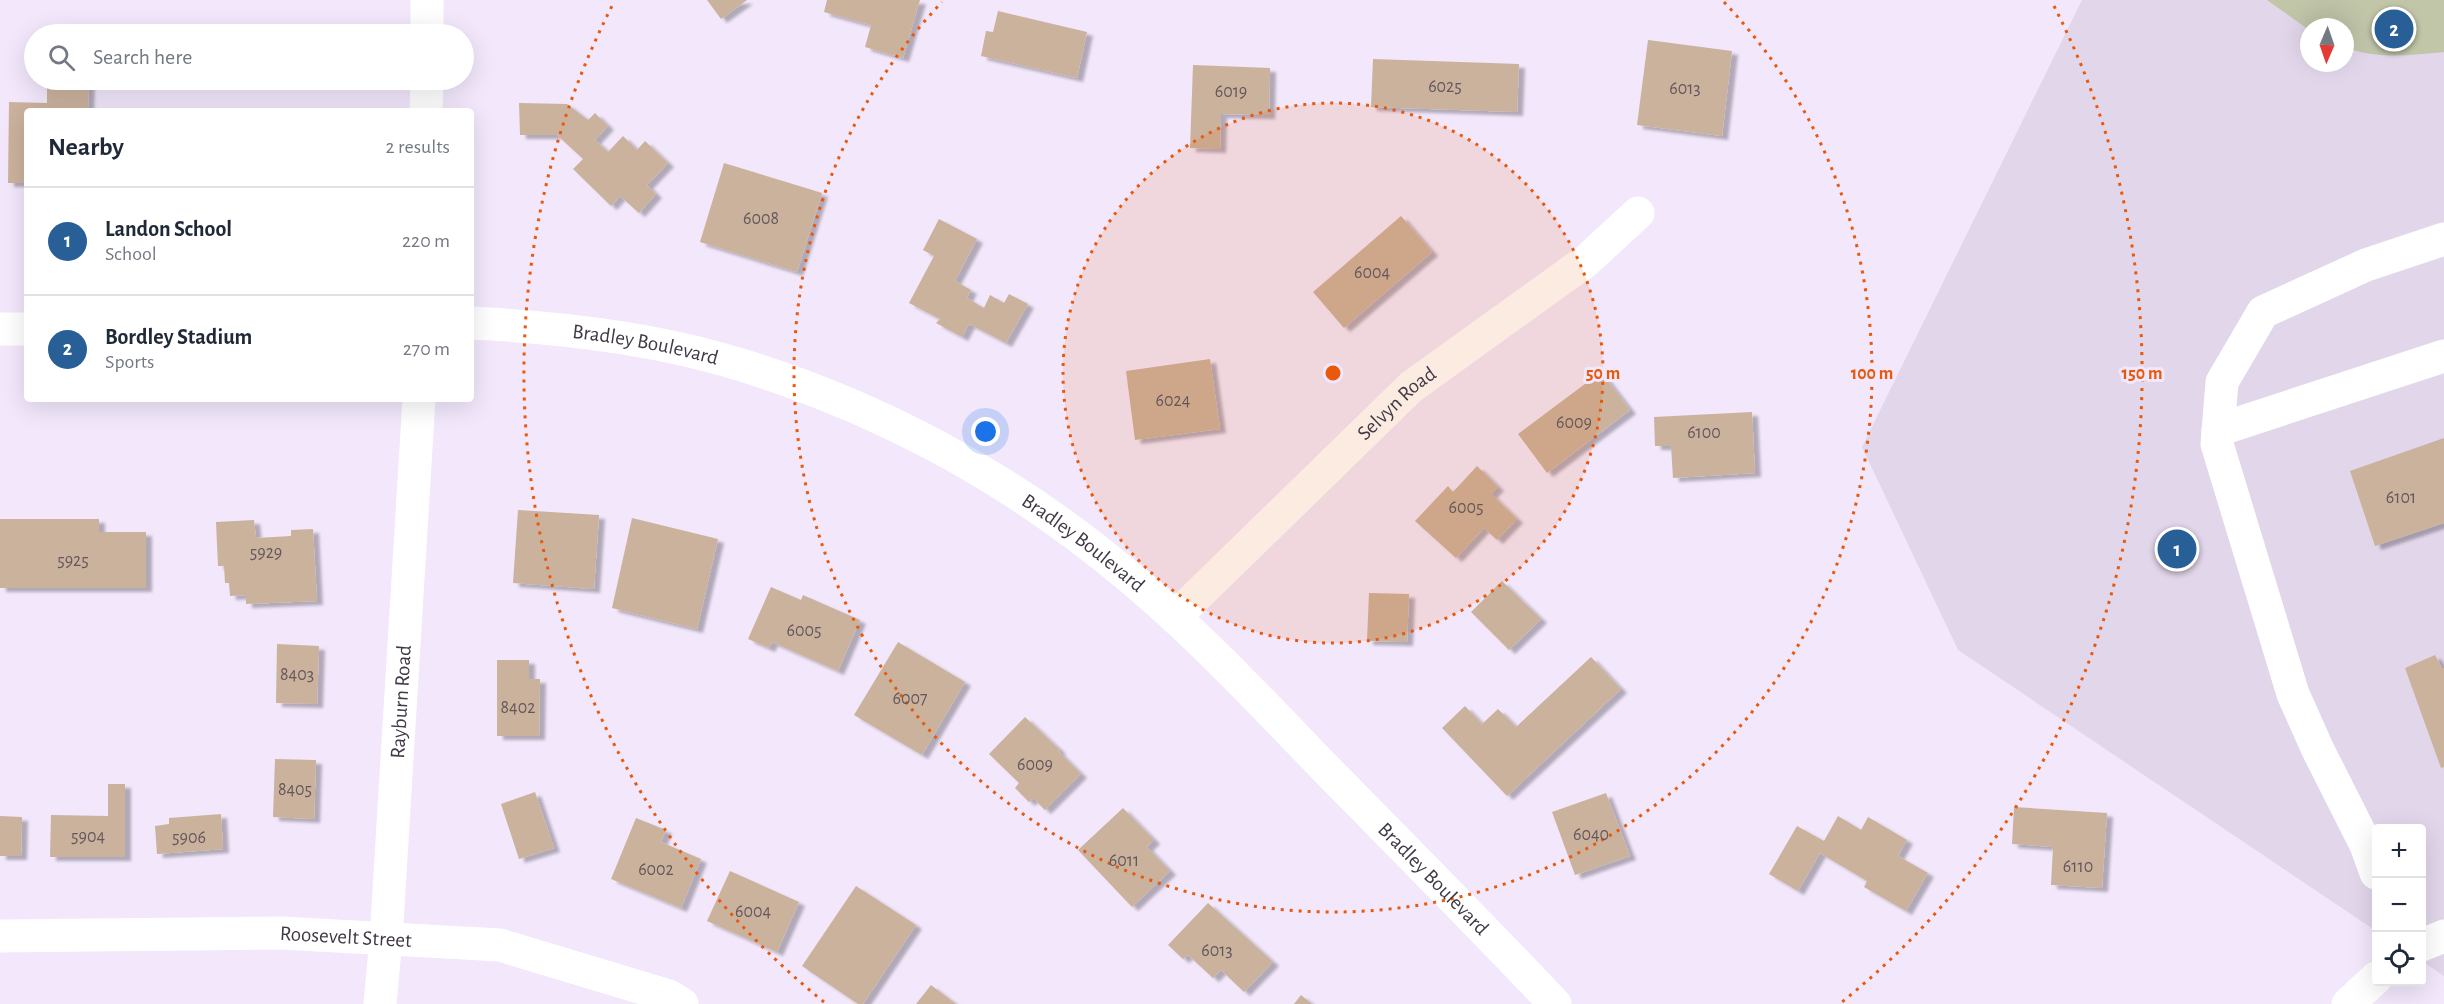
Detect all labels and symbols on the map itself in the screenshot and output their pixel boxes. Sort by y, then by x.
pin: 2 [2374,6,2414,51]
north arrow [2300,18,2354,72]
house number: 6025 [1428,78,1462,96]
house number: 6013 [1669,80,1701,98]
house number: 6019 [1215,83,1247,101]
house number: 6008 [743,210,779,228]
house number: 6004 [1354,264,1390,282]
street label: Bradley Boulevard [571,321,721,369]
centre of rings [1323,363,1343,383]
street label: Selvyn Road [1353,363,1440,444]
text: 50 m [1586,365,1620,383]
text: 100 m [1851,365,1893,383]
text: 150 m [2122,365,2162,383]
house number: 6024 [1156,392,1191,410]
house number: 6009 [1556,414,1592,432]
your location [971,417,1000,446]
house number: 6100 [1687,424,1721,442]
house number: 6101 [2386,489,2416,507]
street label: Bradley Boulevard [1018,490,1149,596]
house number: 6005 [1449,499,1484,517]
pin: 1 [2158,526,2196,572]
house number: 5929 [250,544,282,562]
house number: 5925 [57,552,89,570]
house number: 6005 [787,622,822,640]
street label: Rayburn Road [387,644,415,759]
house number: 8403 [280,666,314,684]
house number: 6007 [893,690,927,708]
house number: 8402 [501,699,535,717]
house number: 6009 [1017,756,1053,774]
house number: 8405 [278,781,312,799]
street label: Bradley Boulevard [1374,819,1493,939]
house number: 6040 [1573,826,1609,844]
house number: 5904 [71,828,105,846]
house number: 5906 [172,829,206,847]
house number: 6011 [1109,852,1139,870]
house number: 6110 [2063,858,2093,876]
house number: 6002 [638,861,674,879]
house number: 6004 [735,903,771,921]
street label: Roosevelt Street [279,923,413,951]
house number: 6013 [1201,942,1233,960]

